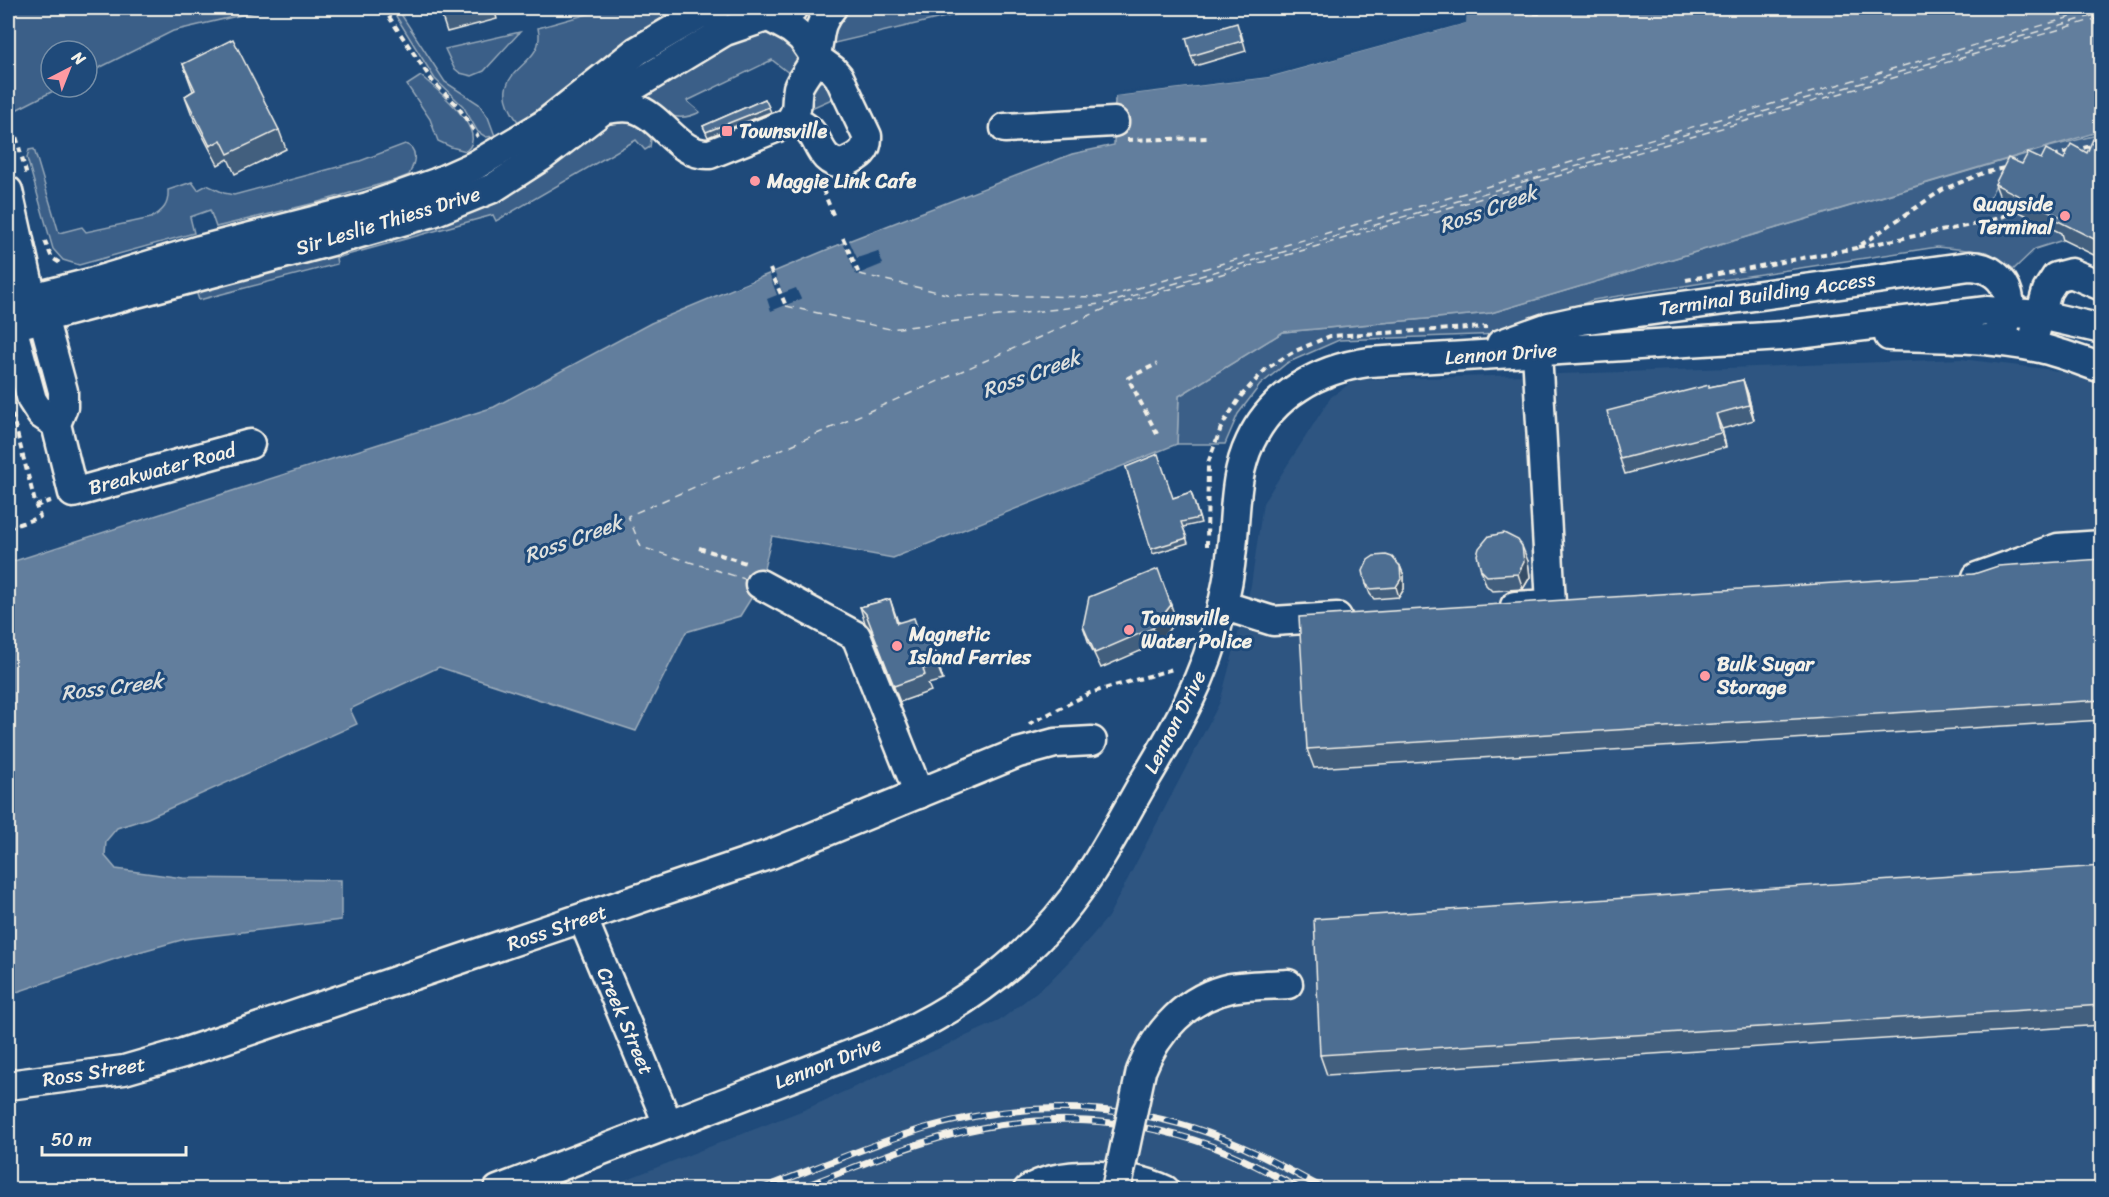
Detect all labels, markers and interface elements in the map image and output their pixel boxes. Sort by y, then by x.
north arrow [39,39,99,99]
text: N [64,43,93,73]
place label: Townsville [739,114,827,149]
marker: Townsville [720,124,734,138]
place label: Maggie Link Cafe [766,164,917,199]
water label: Ross Creek [1434,173,1545,244]
marker: Maggie Link Cafe [748,174,762,188]
street label: Sir Leslie Thiess Drive [291,176,485,266]
place label: Quayside Terminal [1973,187,2054,245]
marker: Quayside Terminal [2058,209,2072,223]
street label: Terminal Building Access [1657,261,1878,326]
street label: Lennon Drive [1444,333,1558,375]
water label: Ross Creek [977,338,1088,409]
street label: Breakwater Road [85,432,241,505]
water label: Ross Creek [519,503,630,574]
place label: Townsville Water Police [1141,601,1253,659]
place label: Magnetic Island Ferries [908,617,1032,675]
marker: Townsville Water Police [1122,623,1136,637]
marker: Magnetic Island Ferries [890,639,904,653]
place label: Bulk Sugar Storage [1716,647,1815,705]
water label: Ross Creek [59,662,168,712]
street label: Lennon Drive [1134,664,1216,780]
marker: Bulk Sugar Storage [1698,669,1712,683]
street label: Ross Street [502,894,612,961]
street label: Creek Street [587,961,664,1081]
street label: Lennon Drive [769,1026,887,1100]
street label: Ross Street [40,1047,148,1097]
scale bar [42,1119,186,1157]
text: 50 m [51,1124,92,1156]

